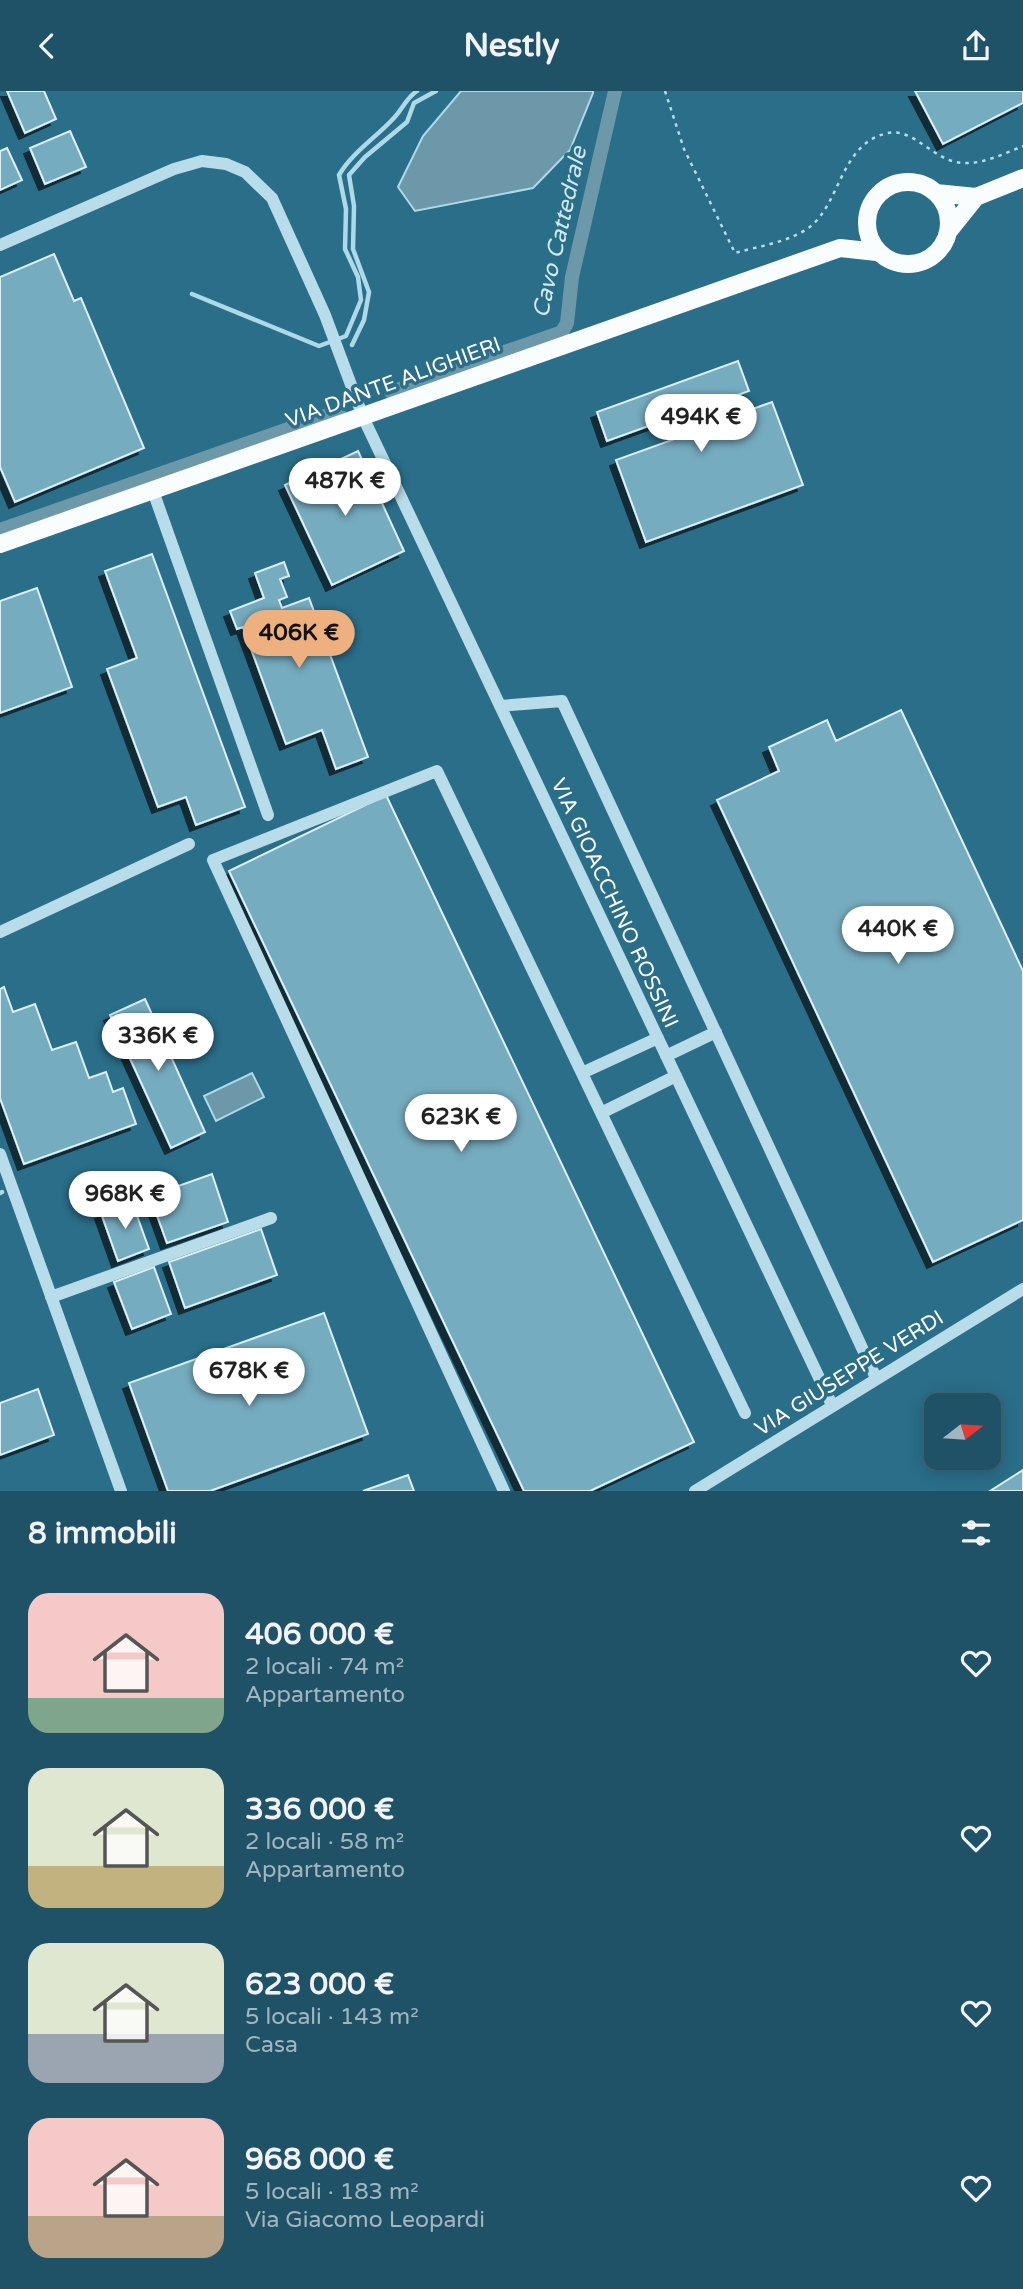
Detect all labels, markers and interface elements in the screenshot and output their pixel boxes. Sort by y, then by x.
icon: back [28,27,66,65]
text: Nestly [464,27,559,65]
icon: share [957,27,995,65]
water label: Cavo Cattedrale [527,142,594,321]
street label: VIA DANTE ALIGHIERI [282,332,504,433]
pin: 494K € [644,395,758,454]
text: 494K € [661,403,741,431]
pin: 487K € [288,459,402,518]
text: 487K € [305,467,385,495]
pin: 406K € [242,611,356,670]
text: 406K € [259,619,339,647]
street label: VIA GIOACCHINO ROSSINI [546,775,683,1032]
pin: 440K € [841,907,955,966]
text: 440K € [858,915,938,943]
pin: 336K € [101,1013,215,1073]
text: 336K € [118,1022,198,1050]
pin: 623K € [404,1095,518,1154]
text: 623K € [421,1103,501,1131]
pin: 968K € [68,1171,182,1231]
text: 968K € [85,1180,165,1208]
street label: VIA GIUSEPPE VERDI [750,1305,948,1442]
pin: 678K € [192,1349,306,1408]
text: 678K € [209,1357,289,1385]
north arrow [924,1393,1001,1470]
map controls [924,1393,1001,1470]
icon: filters [957,1514,995,1552]
text: 8 immobili [28,1515,177,1552]
text: 406 000 € [245,1616,394,1653]
icon: home [84,1621,168,1705]
icon: heart [957,1644,995,1682]
text: 2 locali · 74 m² [245,1653,404,1681]
text: Appartamento [245,1681,405,1709]
text: 336 000 € [245,1791,394,1828]
icon: home [84,1796,168,1880]
icon: heart [957,1819,995,1857]
text: 2 locali · 58 m² [245,1828,404,1856]
text: Appartamento [245,1856,405,1884]
text: 623 000 € [245,1966,394,2003]
icon: home [84,1971,168,2055]
icon: heart [957,1994,995,2032]
text: 5 locali · 143 m² [245,2003,419,2031]
text: Casa [245,2031,298,2059]
text: 968 000 € [245,2141,394,2178]
icon: home [84,2146,168,2230]
icon: heart [957,2169,995,2207]
text: 5 locali · 183 m² [245,2178,419,2206]
text: Via Giacomo Leopardi [245,2206,485,2234]

